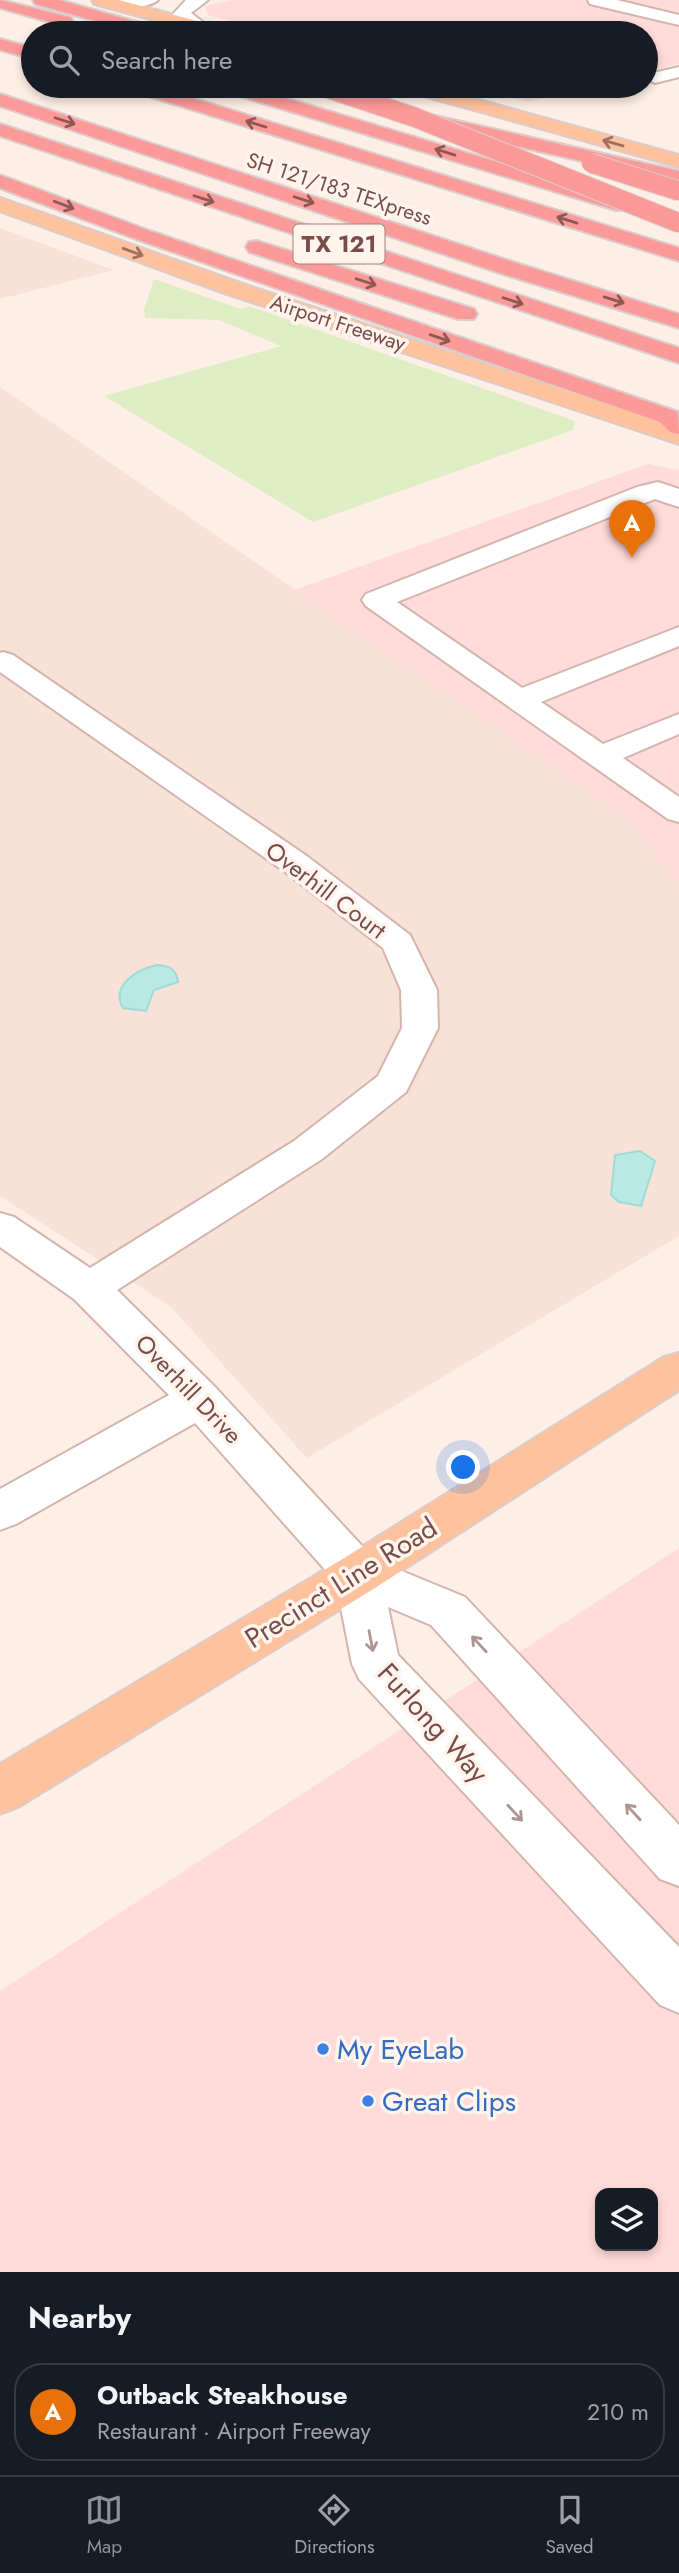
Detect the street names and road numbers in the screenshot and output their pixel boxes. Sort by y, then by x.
street label: SH 121/183 TEXpress [243,145,435,233]
road number: TX 121 [294,224,384,264]
street label: Airport Freeway [267,287,410,359]
street label: Overhill Court [258,833,394,947]
street label: Overhill Drive [128,1326,250,1452]
street label: Precinct Line Road [237,1507,445,1659]
street label: Furlong Way [368,1654,499,1793]

